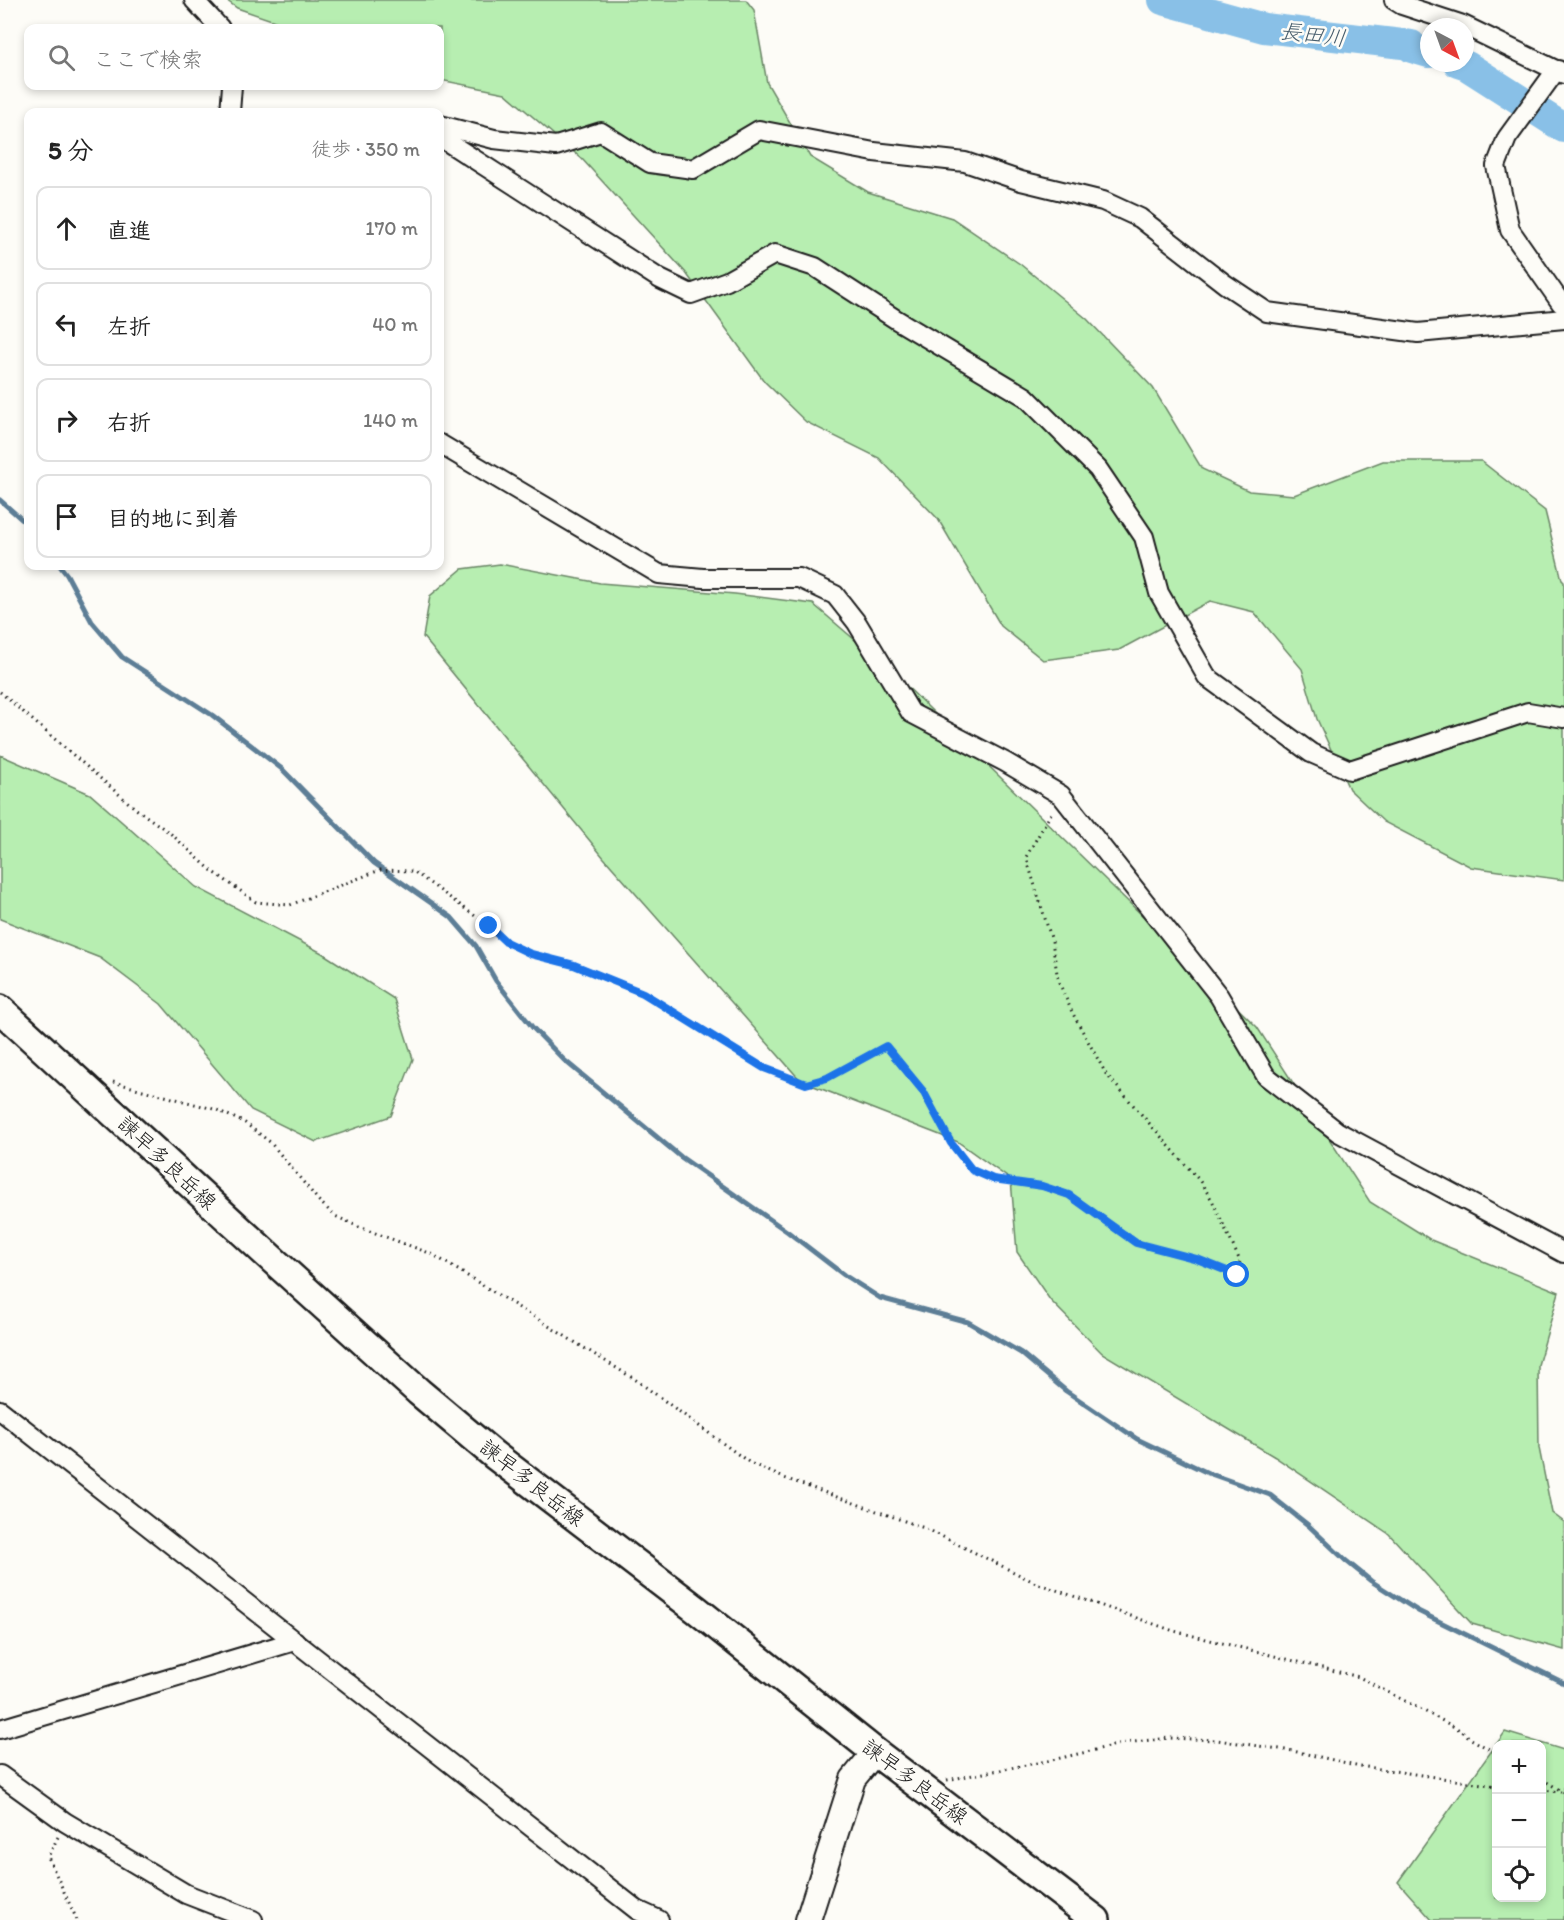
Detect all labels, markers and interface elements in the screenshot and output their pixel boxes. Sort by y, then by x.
water label: 長田川 [1279,17,1347,52]
north arrow [1420,18,1474,72]
search box [24,24,444,90]
icon: search [45,41,78,74]
text: ここで検索 [93,46,203,73]
text: 5 分 [48,134,94,166]
text: 徒歩 · 350 m [311,137,420,161]
icon: ahead [50,212,83,245]
text: 170 m [365,216,418,240]
text: 直進 [107,217,151,244]
icon: left [50,308,83,341]
text: 40 m [372,312,418,336]
text: 左折 [107,313,151,340]
icon: right [50,404,83,437]
text: 140 m [363,408,418,432]
text: 右折 [107,409,151,436]
icon: arrive [50,500,83,533]
text: 目的地に到着 [107,505,239,532]
route end [475,912,501,938]
street label: 諫早多良岳線 [113,1111,222,1215]
route start [1223,1261,1249,1287]
street label: 諫早多良岳線 [475,1434,590,1531]
street label: 諫早多良岳線 [857,1734,973,1829]
map controls [1492,1740,1546,1902]
button: + [1492,1740,1546,1794]
button: − [1492,1794,1546,1848]
button: locate [1492,1848,1546,1902]

